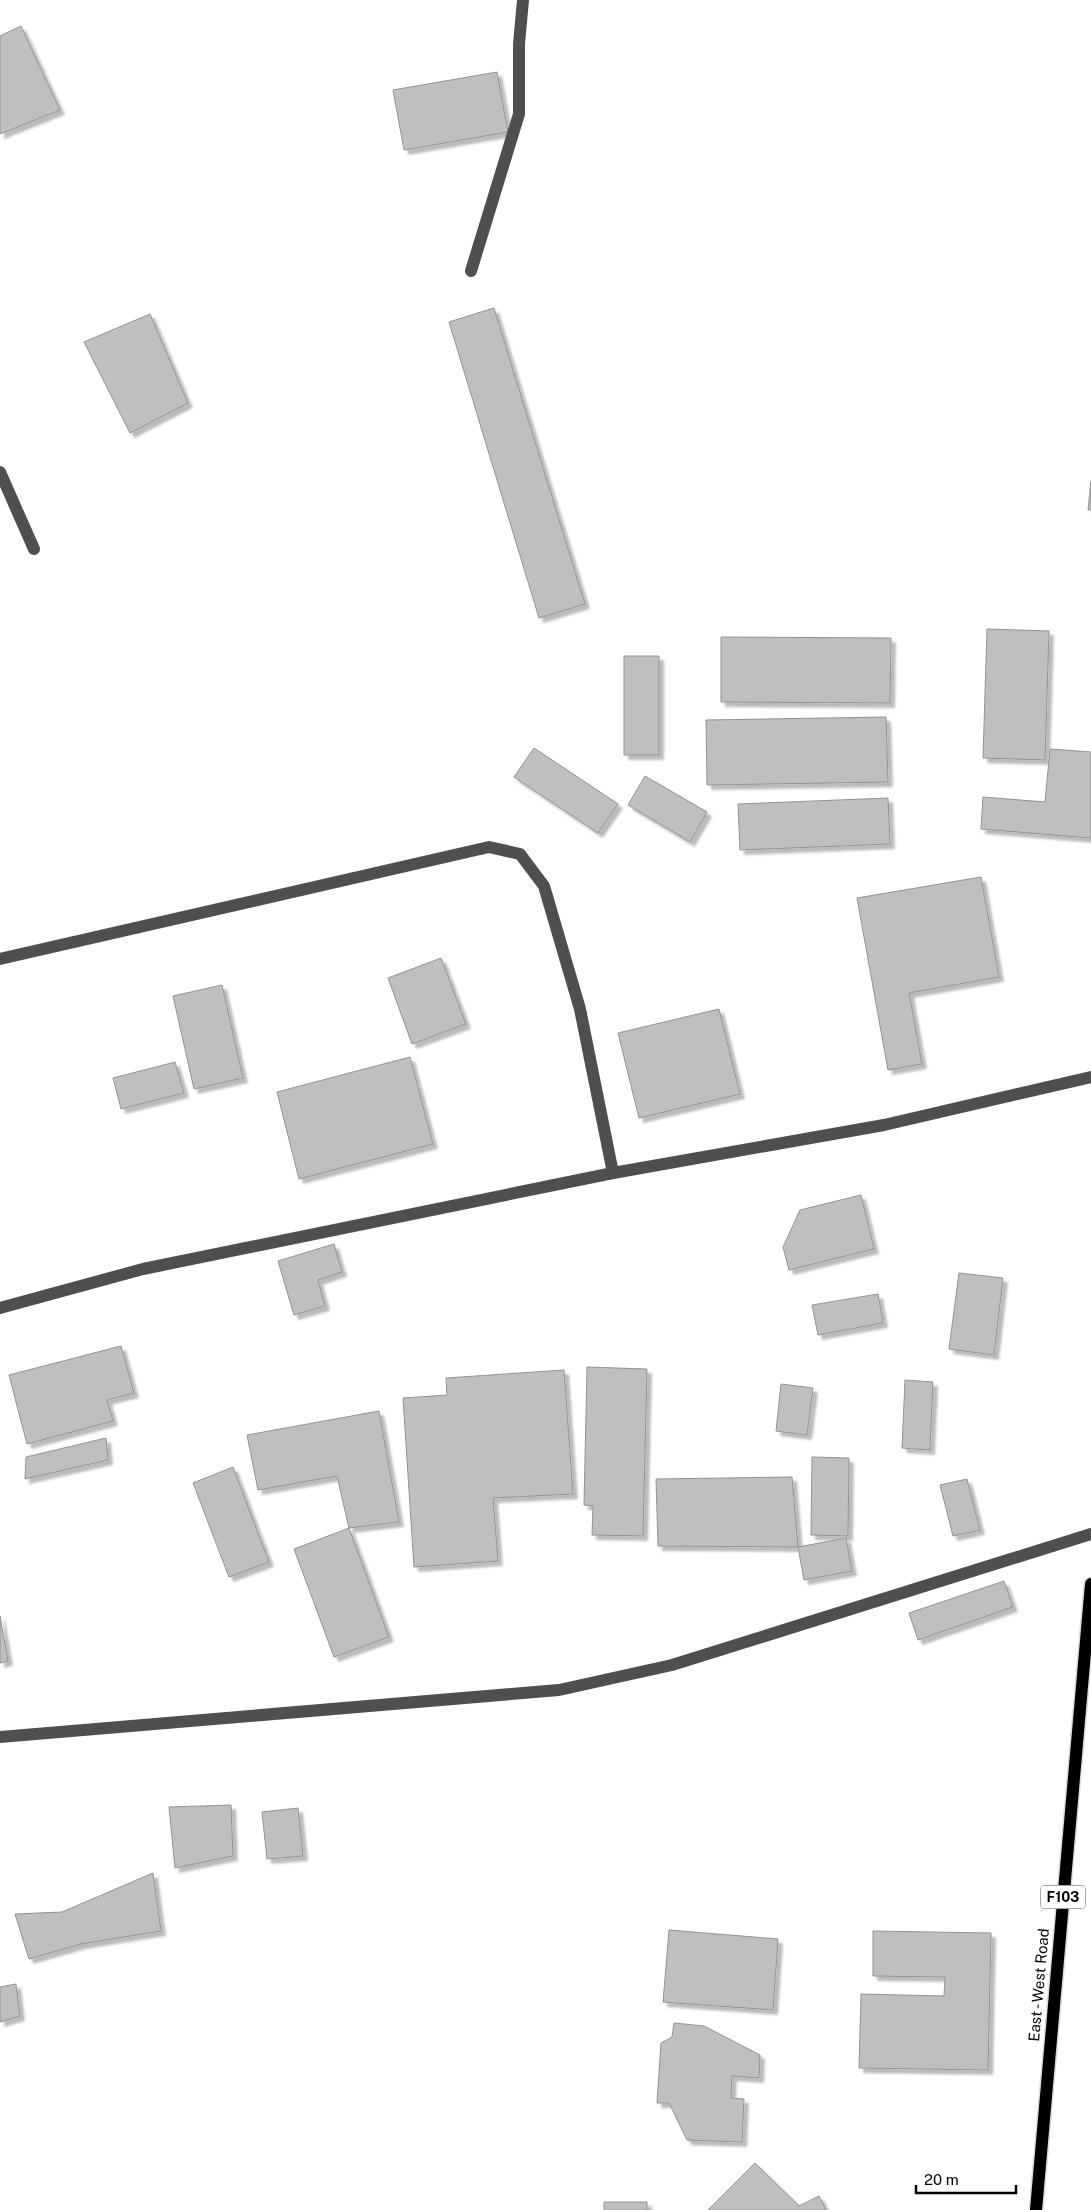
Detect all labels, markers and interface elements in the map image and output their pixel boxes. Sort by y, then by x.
road number: F103 [1040,1885,1086,1908]
street label: East - West Road [1025,1928,1052,2042]
scale bar [916,2162,1016,2194]
text: 20 m [924,2171,959,2188]

